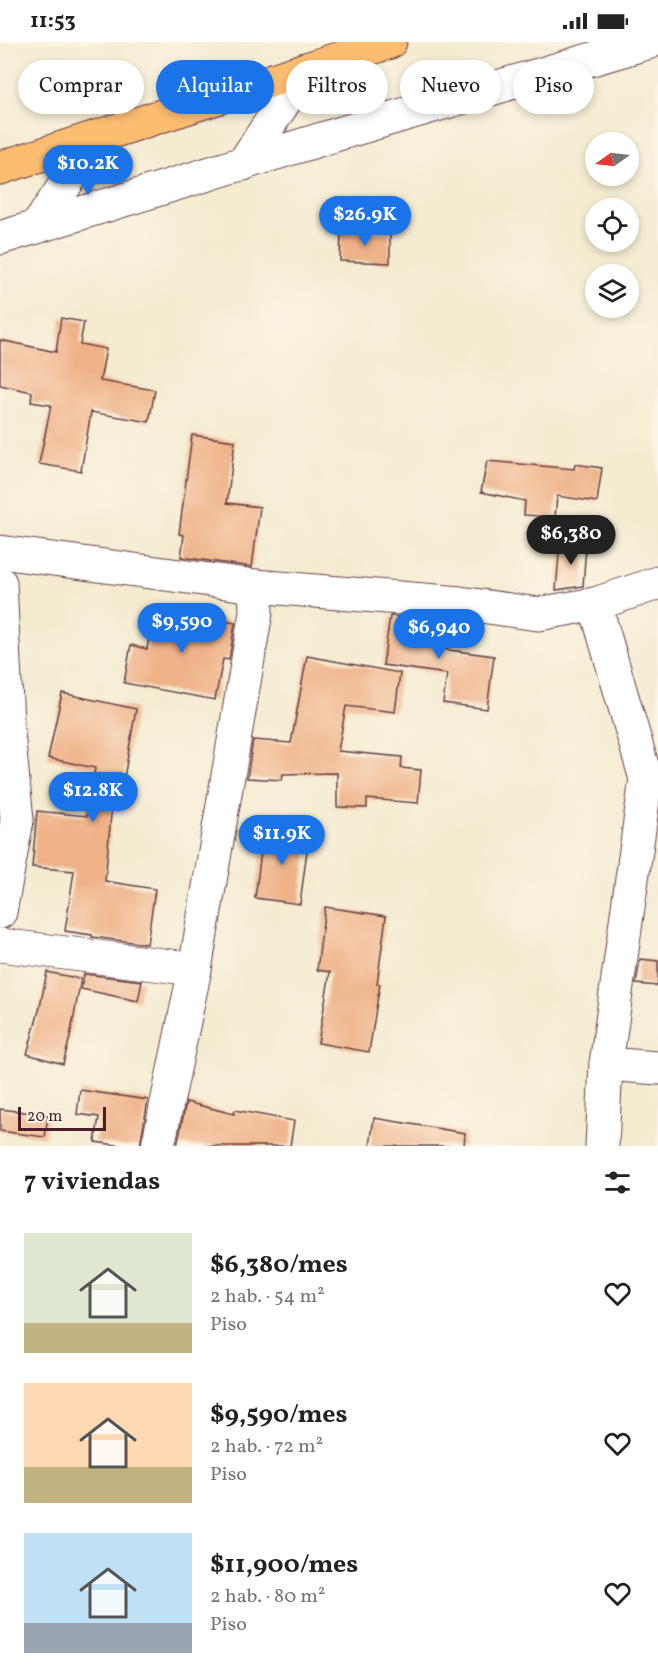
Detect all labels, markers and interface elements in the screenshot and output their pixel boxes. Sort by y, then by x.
text: 11:53 [30,6,76,37]
chip: Comprar [18,60,144,114]
chip: Alquilar [156,60,274,114]
chip: Filtros [286,60,388,114]
chip: Nuevo [400,60,501,114]
chip: Piso [513,60,594,114]
north arrow [585,132,639,186]
map controls [585,132,639,318]
pin: $10.2K [39,145,137,196]
text: $10.2K [57,150,119,178]
pin: $26.9K [316,196,414,247]
button: locate [585,198,639,252]
text: $26.9K [333,201,397,229]
button: layers [585,264,639,318]
pin: $6,380 [522,515,620,566]
text: $6,380 [541,520,601,548]
pin: $9,590 [133,603,231,654]
text: $9,590 [152,608,212,636]
pin: $6,940 [390,609,488,660]
text: $6,940 [408,614,470,642]
pin: $12.8K [44,772,142,823]
text: $12.8K [63,777,123,805]
pin: $11.9K [233,815,331,866]
text: $11.9K [253,820,311,848]
scale bar [18,1104,106,1132]
text: 20 m [27,1106,62,1128]
text: 7 viviendas [24,1164,160,1200]
icon: filters [601,1166,634,1199]
text: $6,380/mes [210,1247,348,1283]
icon: home [72,1257,144,1329]
icon: heart [601,1277,634,1310]
text: 2 hab. · 54 m² [210,1283,325,1311]
text: Piso [210,1311,247,1339]
text: $9,590/mes [210,1397,347,1433]
icon: home [72,1407,144,1479]
icon: heart [601,1427,634,1460]
text: 2 hab. · 72 m² [210,1433,323,1461]
text: Piso [210,1461,247,1489]
text: $11,900/mes [210,1547,358,1583]
icon: home [72,1557,144,1629]
icon: heart [601,1577,634,1610]
text: 2 hab. · 80 m² [210,1583,325,1611]
text: Piso [210,1611,247,1639]

